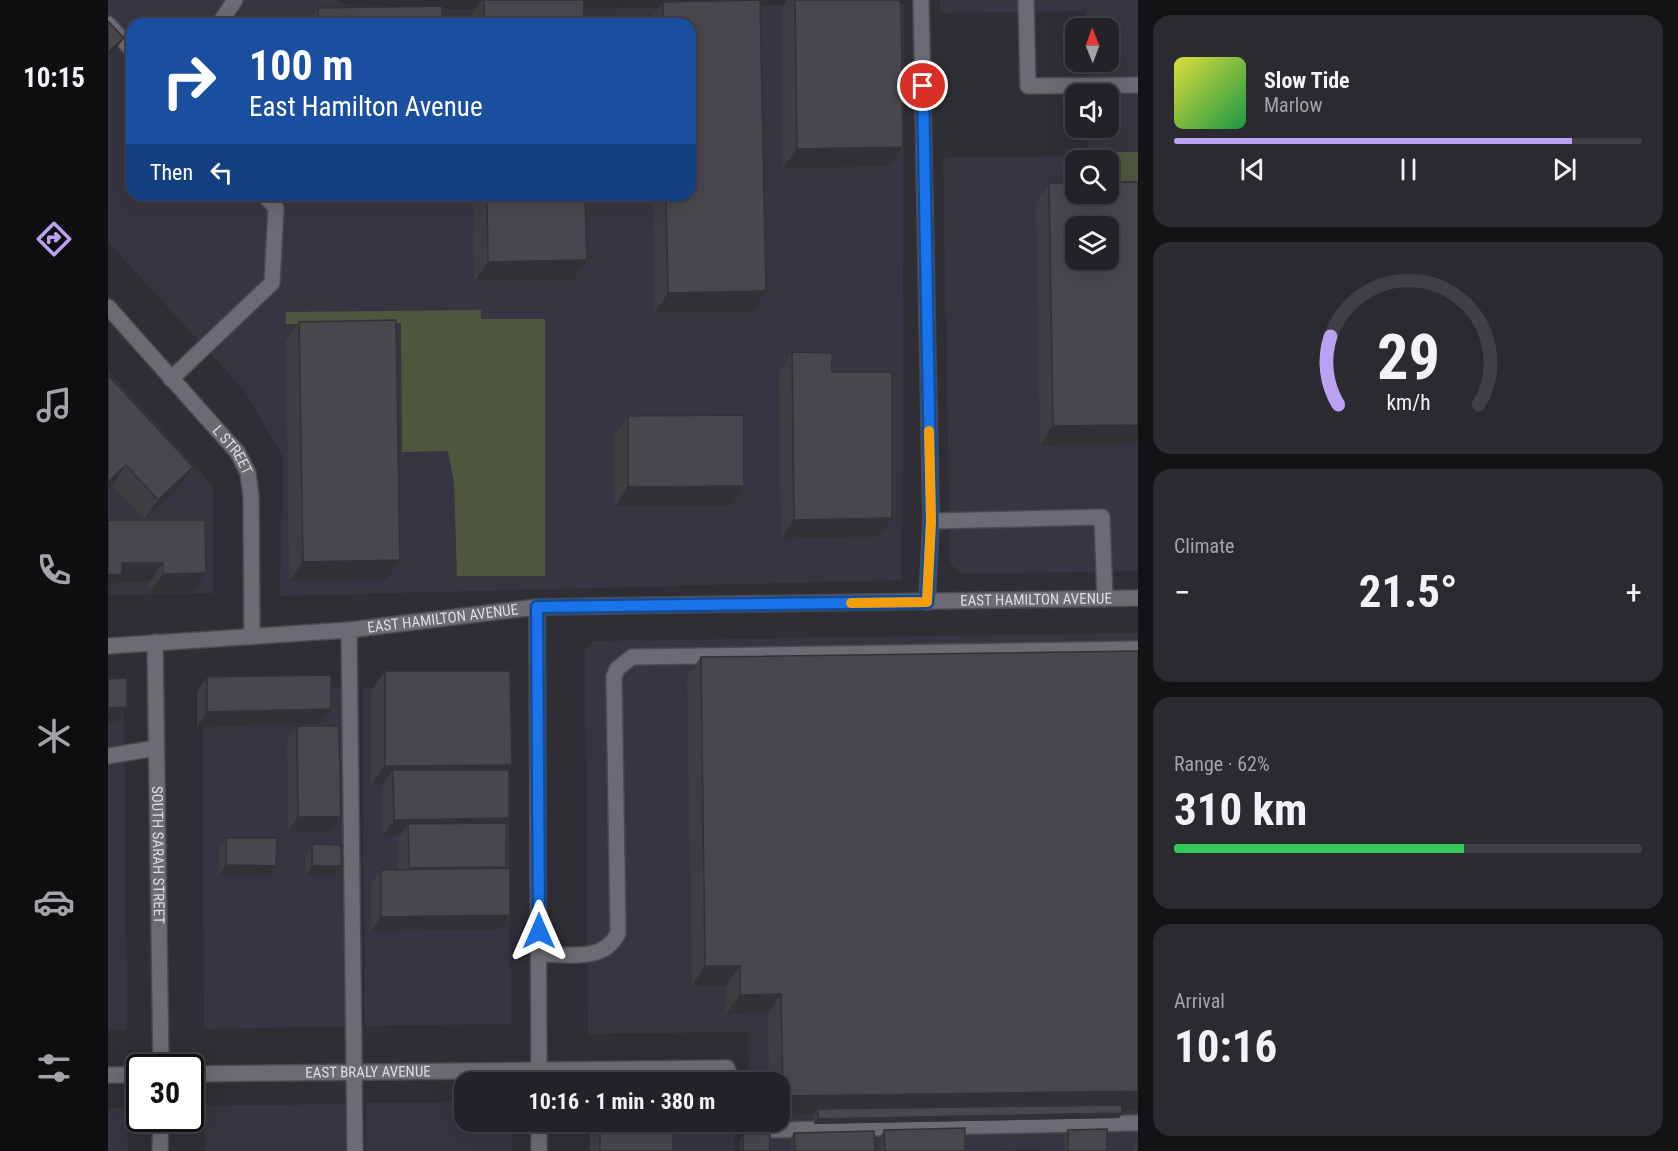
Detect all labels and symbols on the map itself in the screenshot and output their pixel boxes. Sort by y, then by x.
north arrow [1065,18,1119,72]
pin [897,60,948,111]
street label: L STREET [209,422,256,478]
street label: EAST HAMILTON AVENUE [960,589,1112,610]
street label: EAST HAMILTON AVENUE [366,600,519,637]
street label: SOUTH SARAH STREET [148,786,168,924]
position arrow [507,899,571,963]
speed limit sign: 30 [126,1054,204,1132]
street label: EAST BRALY AVENUE [305,1062,431,1082]

